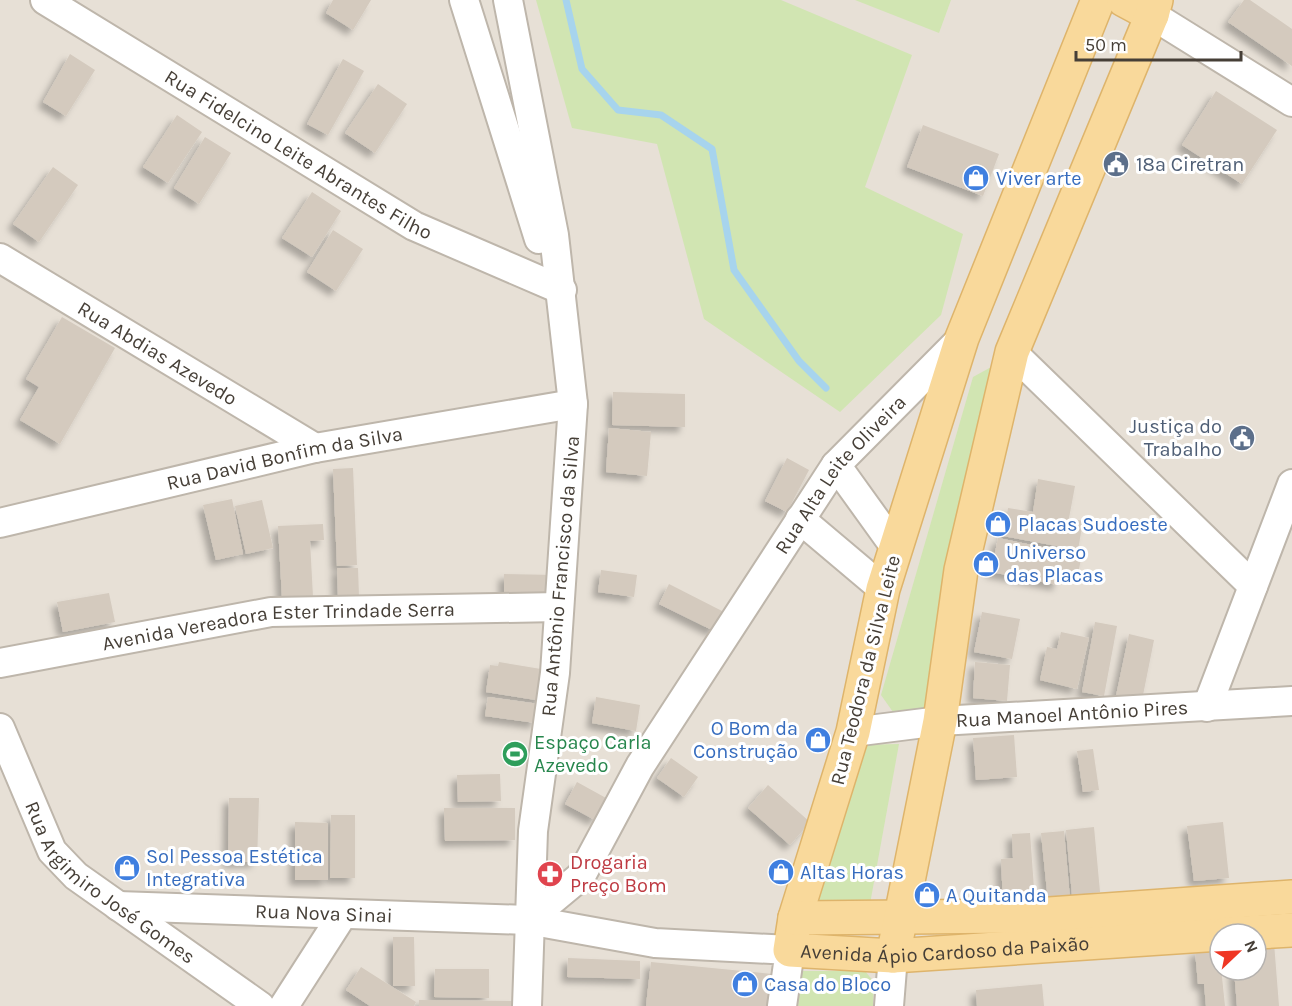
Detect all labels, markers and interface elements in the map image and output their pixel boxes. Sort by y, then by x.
scale bar [1076,24,1241,62]
text: 50 m [1085,34,1127,56]
street label: Rua Fidelcino Leite Abrantes Filho [160,65,435,244]
public building icon: 18a Ciretran [1101,149,1131,179]
place label: 18a Ciretran [1136,153,1244,176]
shop icon: Viver arte [961,163,991,193]
place label: Viver arte [996,167,1082,190]
street label: Rua Abdias Azevedo [73,297,241,410]
street label: Rua Alta Leite Oliveira [770,391,911,559]
place label: Justiça do Trabalho [1129,415,1222,461]
street label: Rua David Bonfim da Silva [164,422,405,495]
public building icon: Justiça do Trabalho [1227,423,1257,453]
street label: Rua Antônio Francisco da Silva [537,435,584,717]
shop icon: Placas Sudoeste [983,509,1013,539]
place label: Placas Sudoeste [1018,513,1168,536]
place label: Universo das Placas [1006,541,1104,587]
shop icon: Universo das Placas [971,549,1001,579]
street label: Rua Teodora da Silva Leite [826,553,905,787]
street label: Avenida Vereadora Ester Trindade Serra [100,598,455,655]
street label: Rua Manoel Antônio Pires [955,696,1189,732]
place label: O Bom da Construção [693,717,798,763]
shop icon: O Bom da Construção [803,725,833,755]
place label: Espaço Carla Azevedo [534,731,652,777]
sports icon: Espaço Carla Azevedo [500,739,530,769]
street label: Rua Argimiro José Gomes [20,798,200,969]
place label: Sol Pessoa Estética Integrativa [146,845,323,891]
place label: Drogaria Preço Bom [570,851,667,897]
shop icon: Sol Pessoa Estética Integrativa [112,853,142,883]
shop icon: Altas Horas [766,857,796,887]
pharmacy icon: Drogaria Preço Bom [535,859,565,889]
place label: Altas Horas [800,861,904,884]
shop icon: A Quitanda [912,880,942,910]
place label: A Quitanda [946,884,1047,907]
street label: Rua Nova Sinai [255,900,393,927]
north arrow [1208,922,1268,982]
street label: Avenida Ápio Cardoso da Paixão [800,932,1090,968]
text: N [1240,937,1262,955]
shop icon: Casa do Bloco [730,969,760,999]
place label: Casa do Bloco [764,973,891,996]

